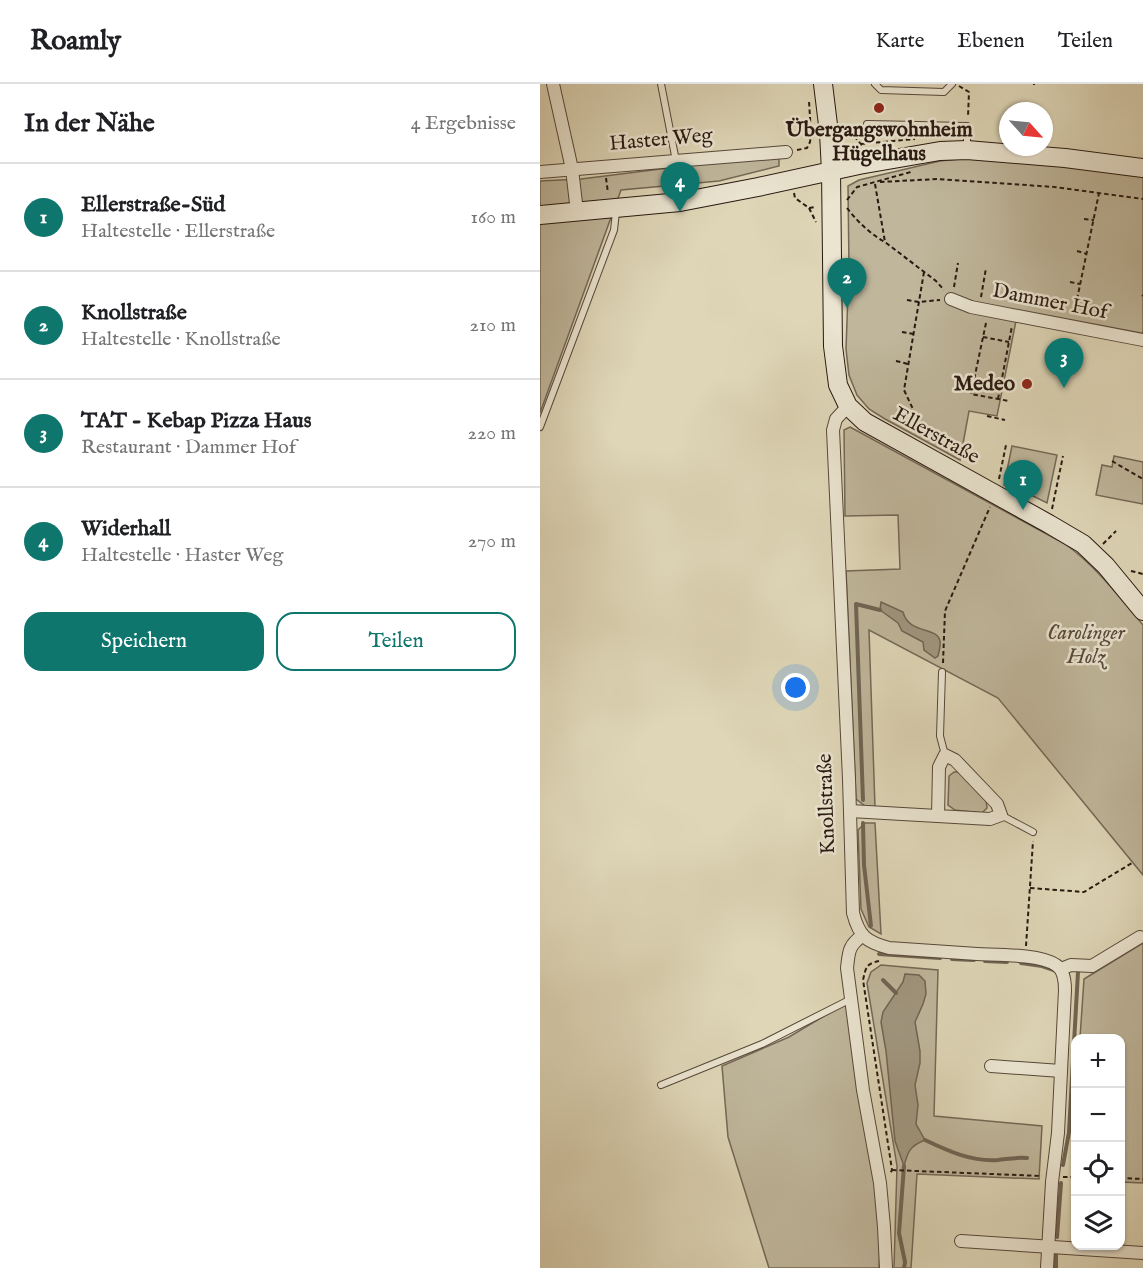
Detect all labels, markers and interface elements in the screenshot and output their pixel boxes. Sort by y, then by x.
text: Roamly [30,24,121,59]
text: Karte [876,28,924,55]
text: Ebenen [957,28,1025,55]
text: Teilen [1058,28,1113,55]
marker: Übergangswohnheim Hügelhaus [872,101,886,115]
north arrow [999,102,1053,156]
text: In der Nähe [24,107,155,140]
text: 4 Ergebnisse [411,111,516,136]
place label: Übergangswohnheim Hügelhaus [784,117,973,168]
street label: Haster Weg [608,122,714,158]
pin: 4 [660,162,700,212]
text: Ellerstraße-Süd [81,191,225,219]
text: 1 [40,205,47,230]
text: 160 m [470,205,516,230]
text: Haltestelle · Ellerstraße [81,219,275,244]
pin: 2 [828,258,866,308]
street label: Dammer Hof [990,278,1113,327]
text: Knollstraße [81,299,187,327]
text: 2 [39,313,48,338]
text: 210 m [470,313,516,338]
text: Haltestelle · Knollstraße [81,327,281,352]
pin: 3 [1044,338,1084,388]
place label: Medeo [954,371,1016,398]
marker: Medeo [1020,377,1034,391]
street label: Ellerstraße [888,401,984,471]
text: TAT - Kebap Pizza Haus [81,407,311,435]
text: 3 [40,421,47,446]
text: 220 m [468,421,516,446]
text: Restaurant · Dammer Hof [81,435,296,460]
pin: 1 [1004,460,1042,510]
text: Widerhall [81,515,171,543]
text: 4 [39,529,48,554]
text: 270 m [468,529,516,554]
text: Haltestelle · Haster Weg [81,543,283,568]
button: Speichern [24,612,264,671]
button: Teilen [276,612,516,671]
park label: Carolinger Holz [1047,620,1126,671]
your location [781,673,810,702]
street label: Knollstraße [812,753,842,855]
map controls [1071,1034,1125,1250]
button: + [1071,1034,1125,1088]
button: − [1071,1088,1125,1142]
button: locate [1071,1142,1125,1196]
button: layers [1071,1196,1125,1250]

